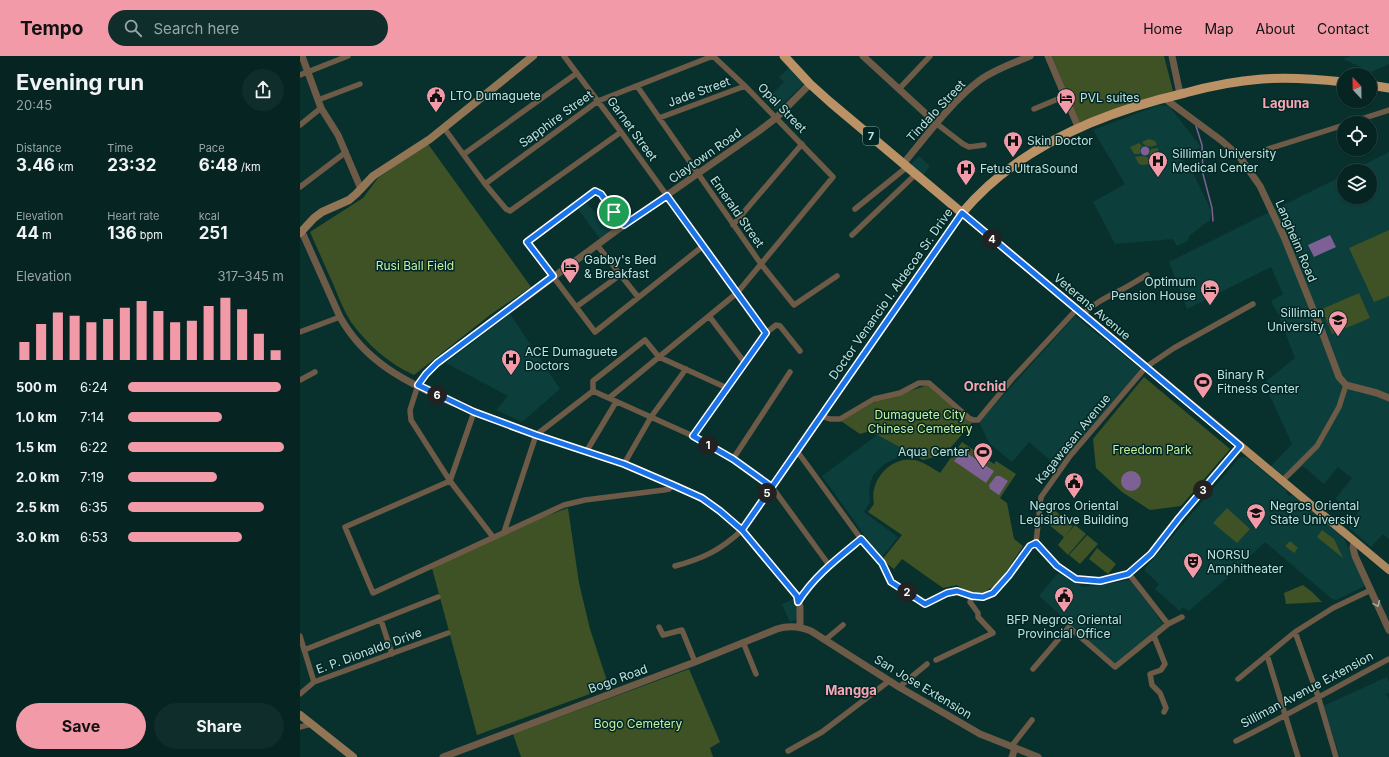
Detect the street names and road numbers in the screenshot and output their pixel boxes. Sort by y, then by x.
street label: Jade Street [666,73,732,110]
street label: Tindalo Street [903,77,968,145]
street label: Opal Street [755,80,810,136]
street label: Sapphire Street [516,87,596,150]
street label: Garnet Street [604,94,661,164]
street label: Claytown Road [666,125,744,186]
road number: 7 [863,127,879,145]
street label: Emerald Street [707,173,768,250]
street label: Langheim Road [1272,197,1321,284]
street label: Doctor Venancio I. Aldecoa Sr. Drive [826,205,956,382]
street label: Veterans Avenue [1051,270,1134,343]
street label: Kagawasan Avenue [1032,391,1113,487]
street label: E. P. Dionaldo Drive [314,624,424,677]
street label: Silliman Avenue Extension [1238,648,1376,731]
street label: San Jose Extension [872,652,975,722]
street label: Bogo Road [586,661,649,696]

